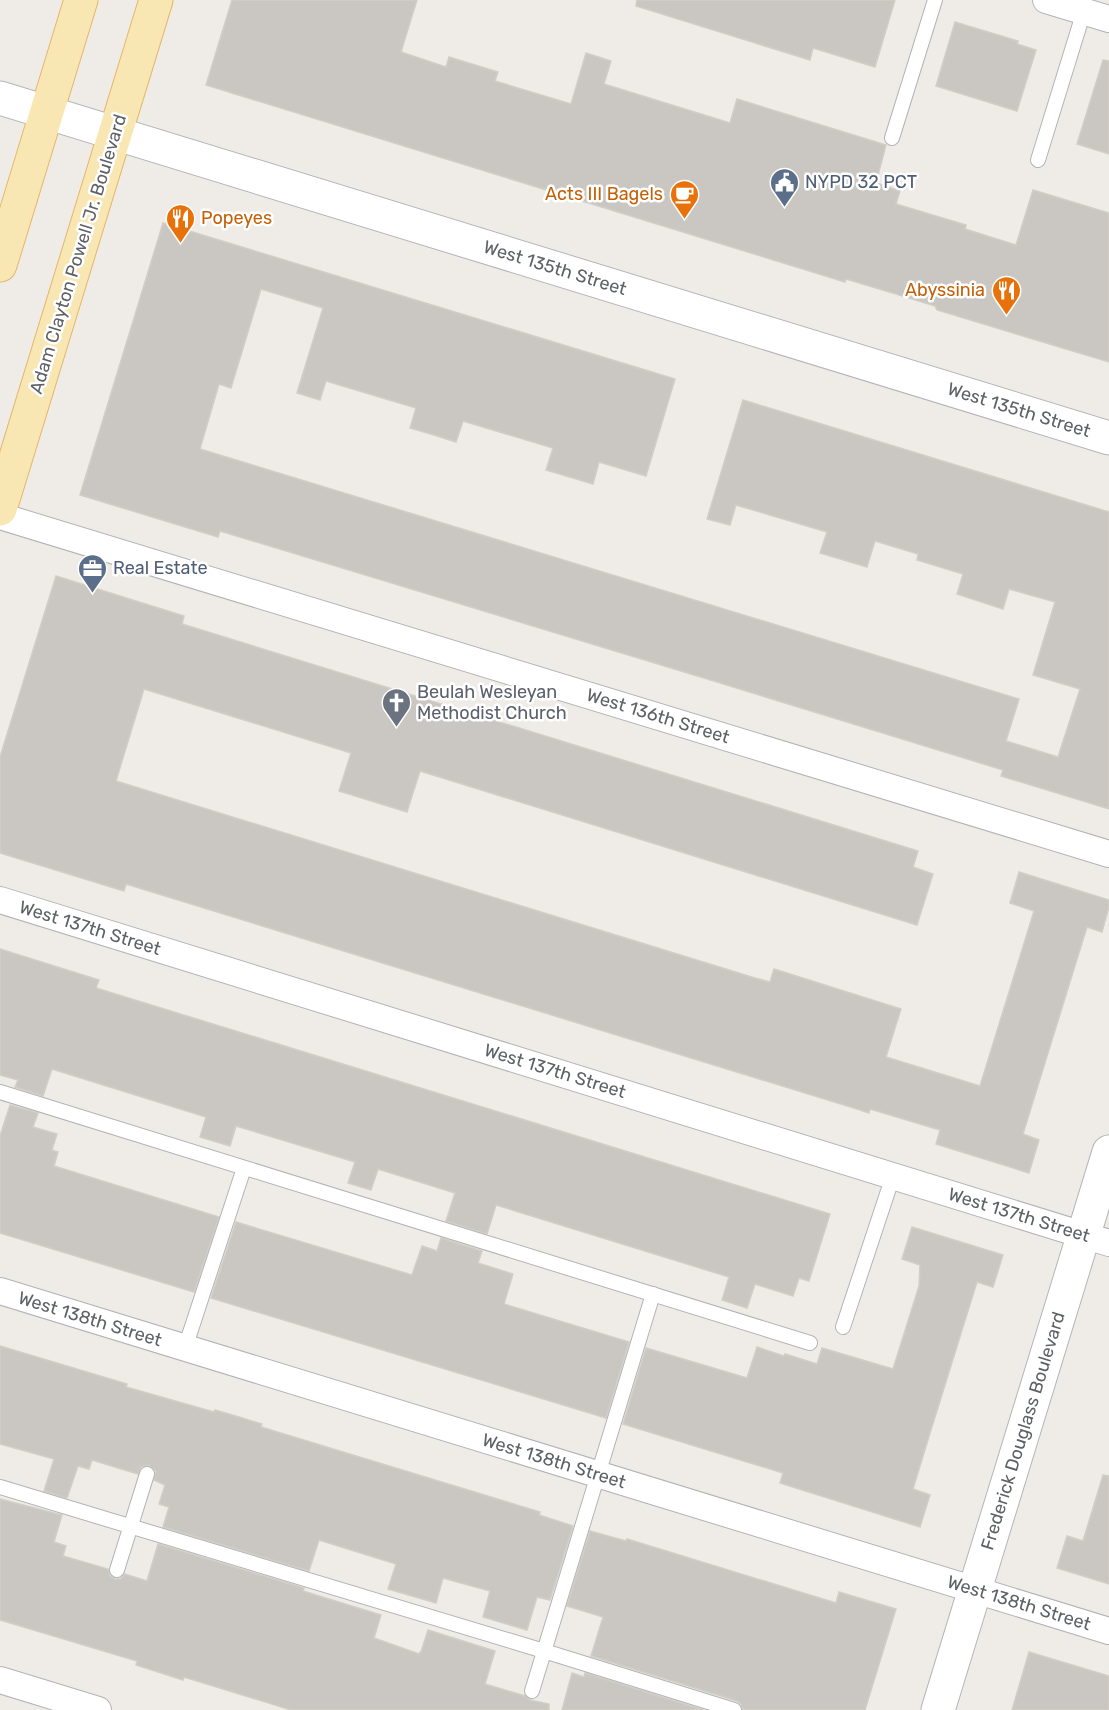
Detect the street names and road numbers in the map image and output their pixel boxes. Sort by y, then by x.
street label: Adam Clayton Powell Jr. Boulevard [25,112,131,396]
street label: West 135th Street [481,236,629,300]
street label: West 135th Street [945,378,1093,442]
street label: West 136th Street [584,684,732,748]
street label: West 137th Street [17,896,163,960]
street label: West 137th Street [482,1039,628,1103]
street label: West 137th Street [946,1183,1092,1247]
street label: West 138th Street [15,1287,165,1351]
street label: Frederick Douglass Boulevard [976,1309,1070,1553]
street label: West 138th Street [479,1429,629,1493]
street label: West 138th Street [944,1571,1094,1635]

